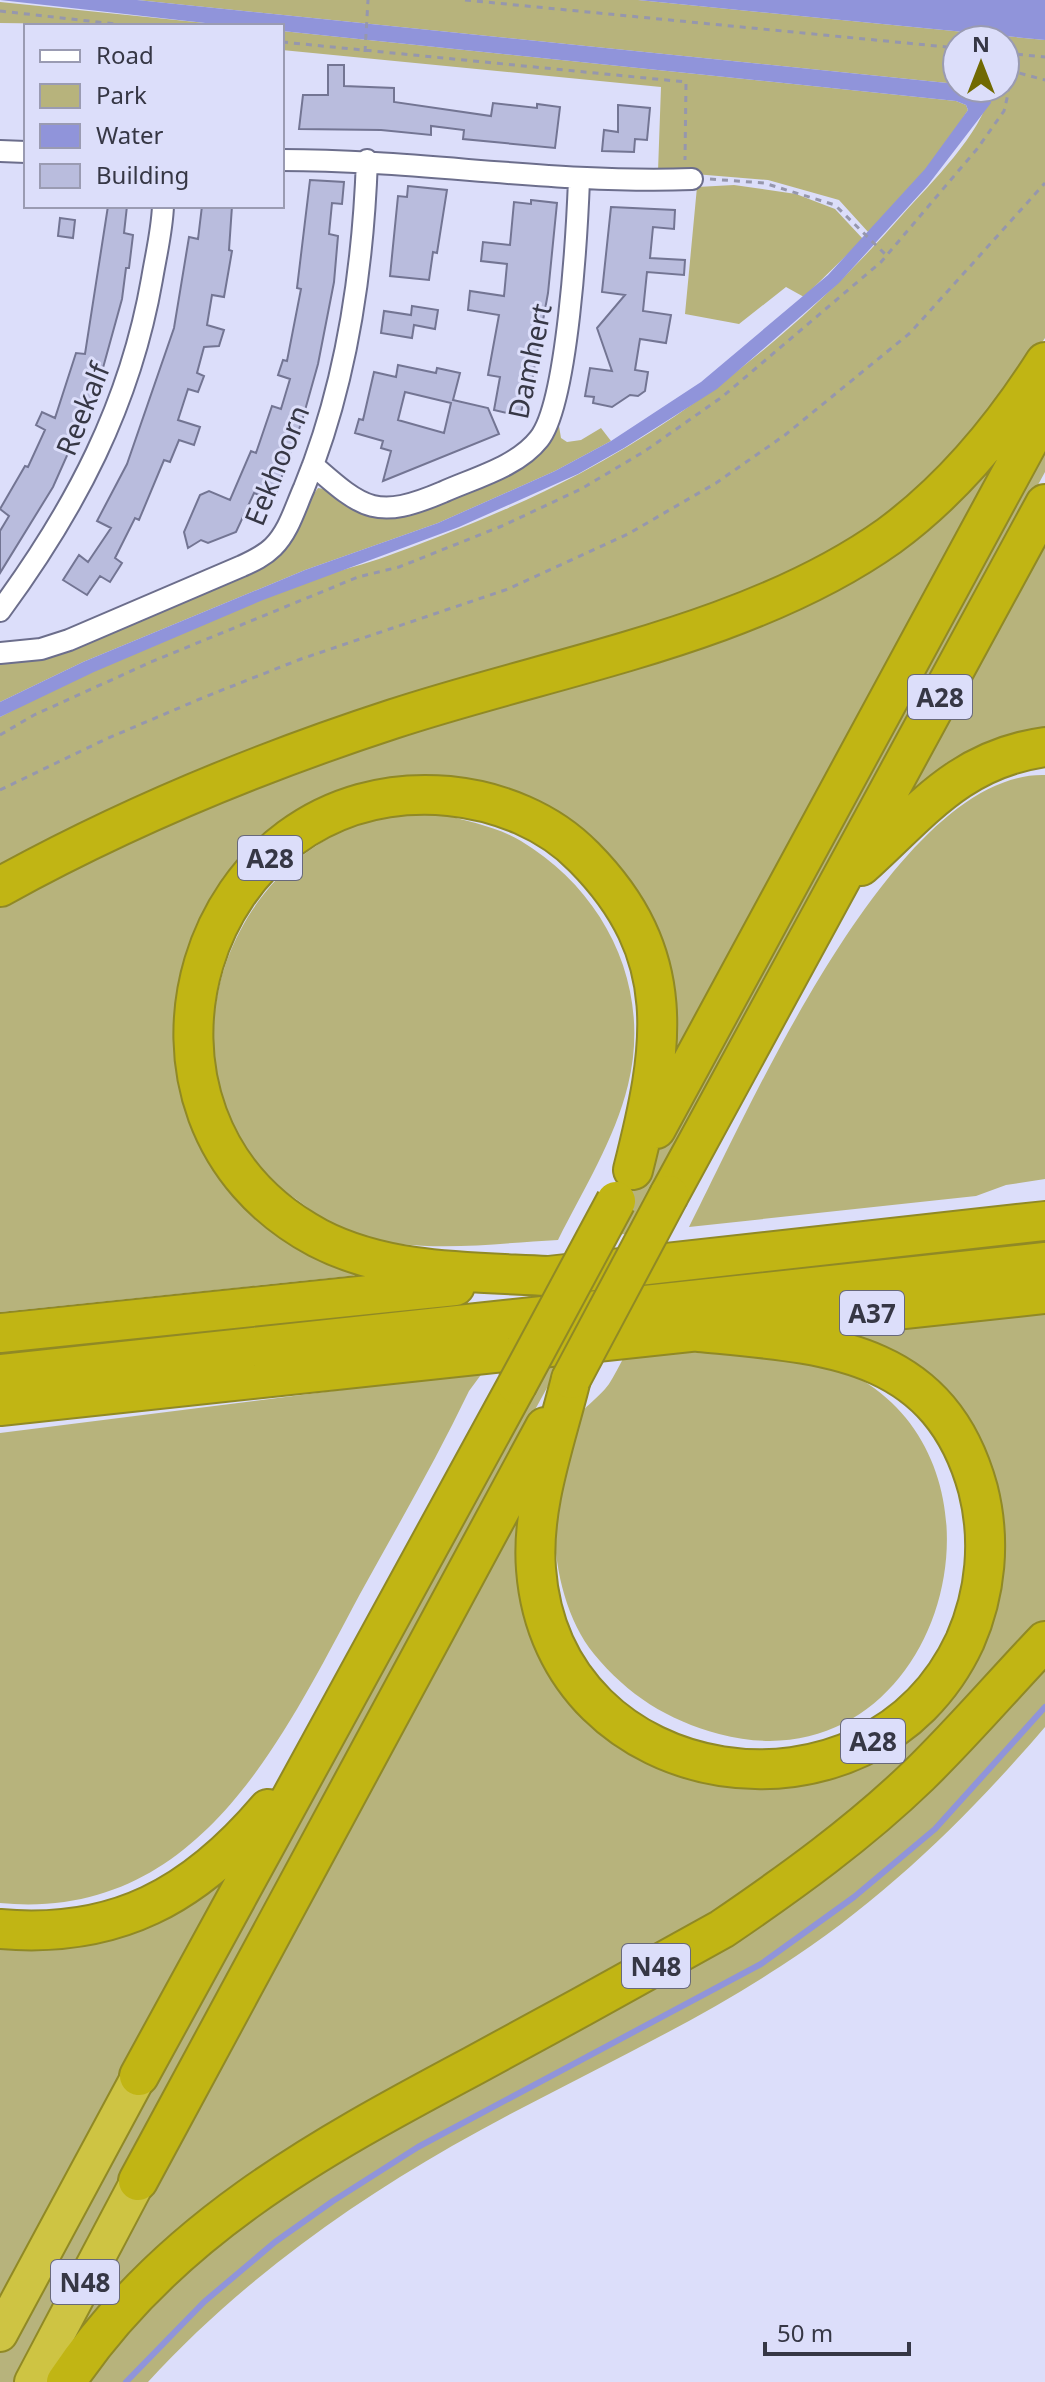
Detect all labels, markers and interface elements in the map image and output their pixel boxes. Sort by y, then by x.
legend [24,24,284,208]
north arrow [941,24,1021,104]
text: N [972,28,990,58]
text: Road [96,38,154,71]
text: Park [96,78,147,111]
text: Water [96,118,164,151]
text: Building [96,158,189,191]
street label: Damhert [498,300,560,422]
street label: Reekalf [46,356,118,461]
street label: Eekhoorn [235,399,317,531]
road number: A28 [908,675,972,719]
road number: A28 [238,836,302,880]
road number: A37 [840,1291,904,1335]
road number: A28 [841,1719,905,1763]
road number: N48 [622,1944,690,1988]
road number: N48 [51,2260,119,2304]
scale bar [765,2306,909,2356]
text: 50 m [777,2316,833,2349]

